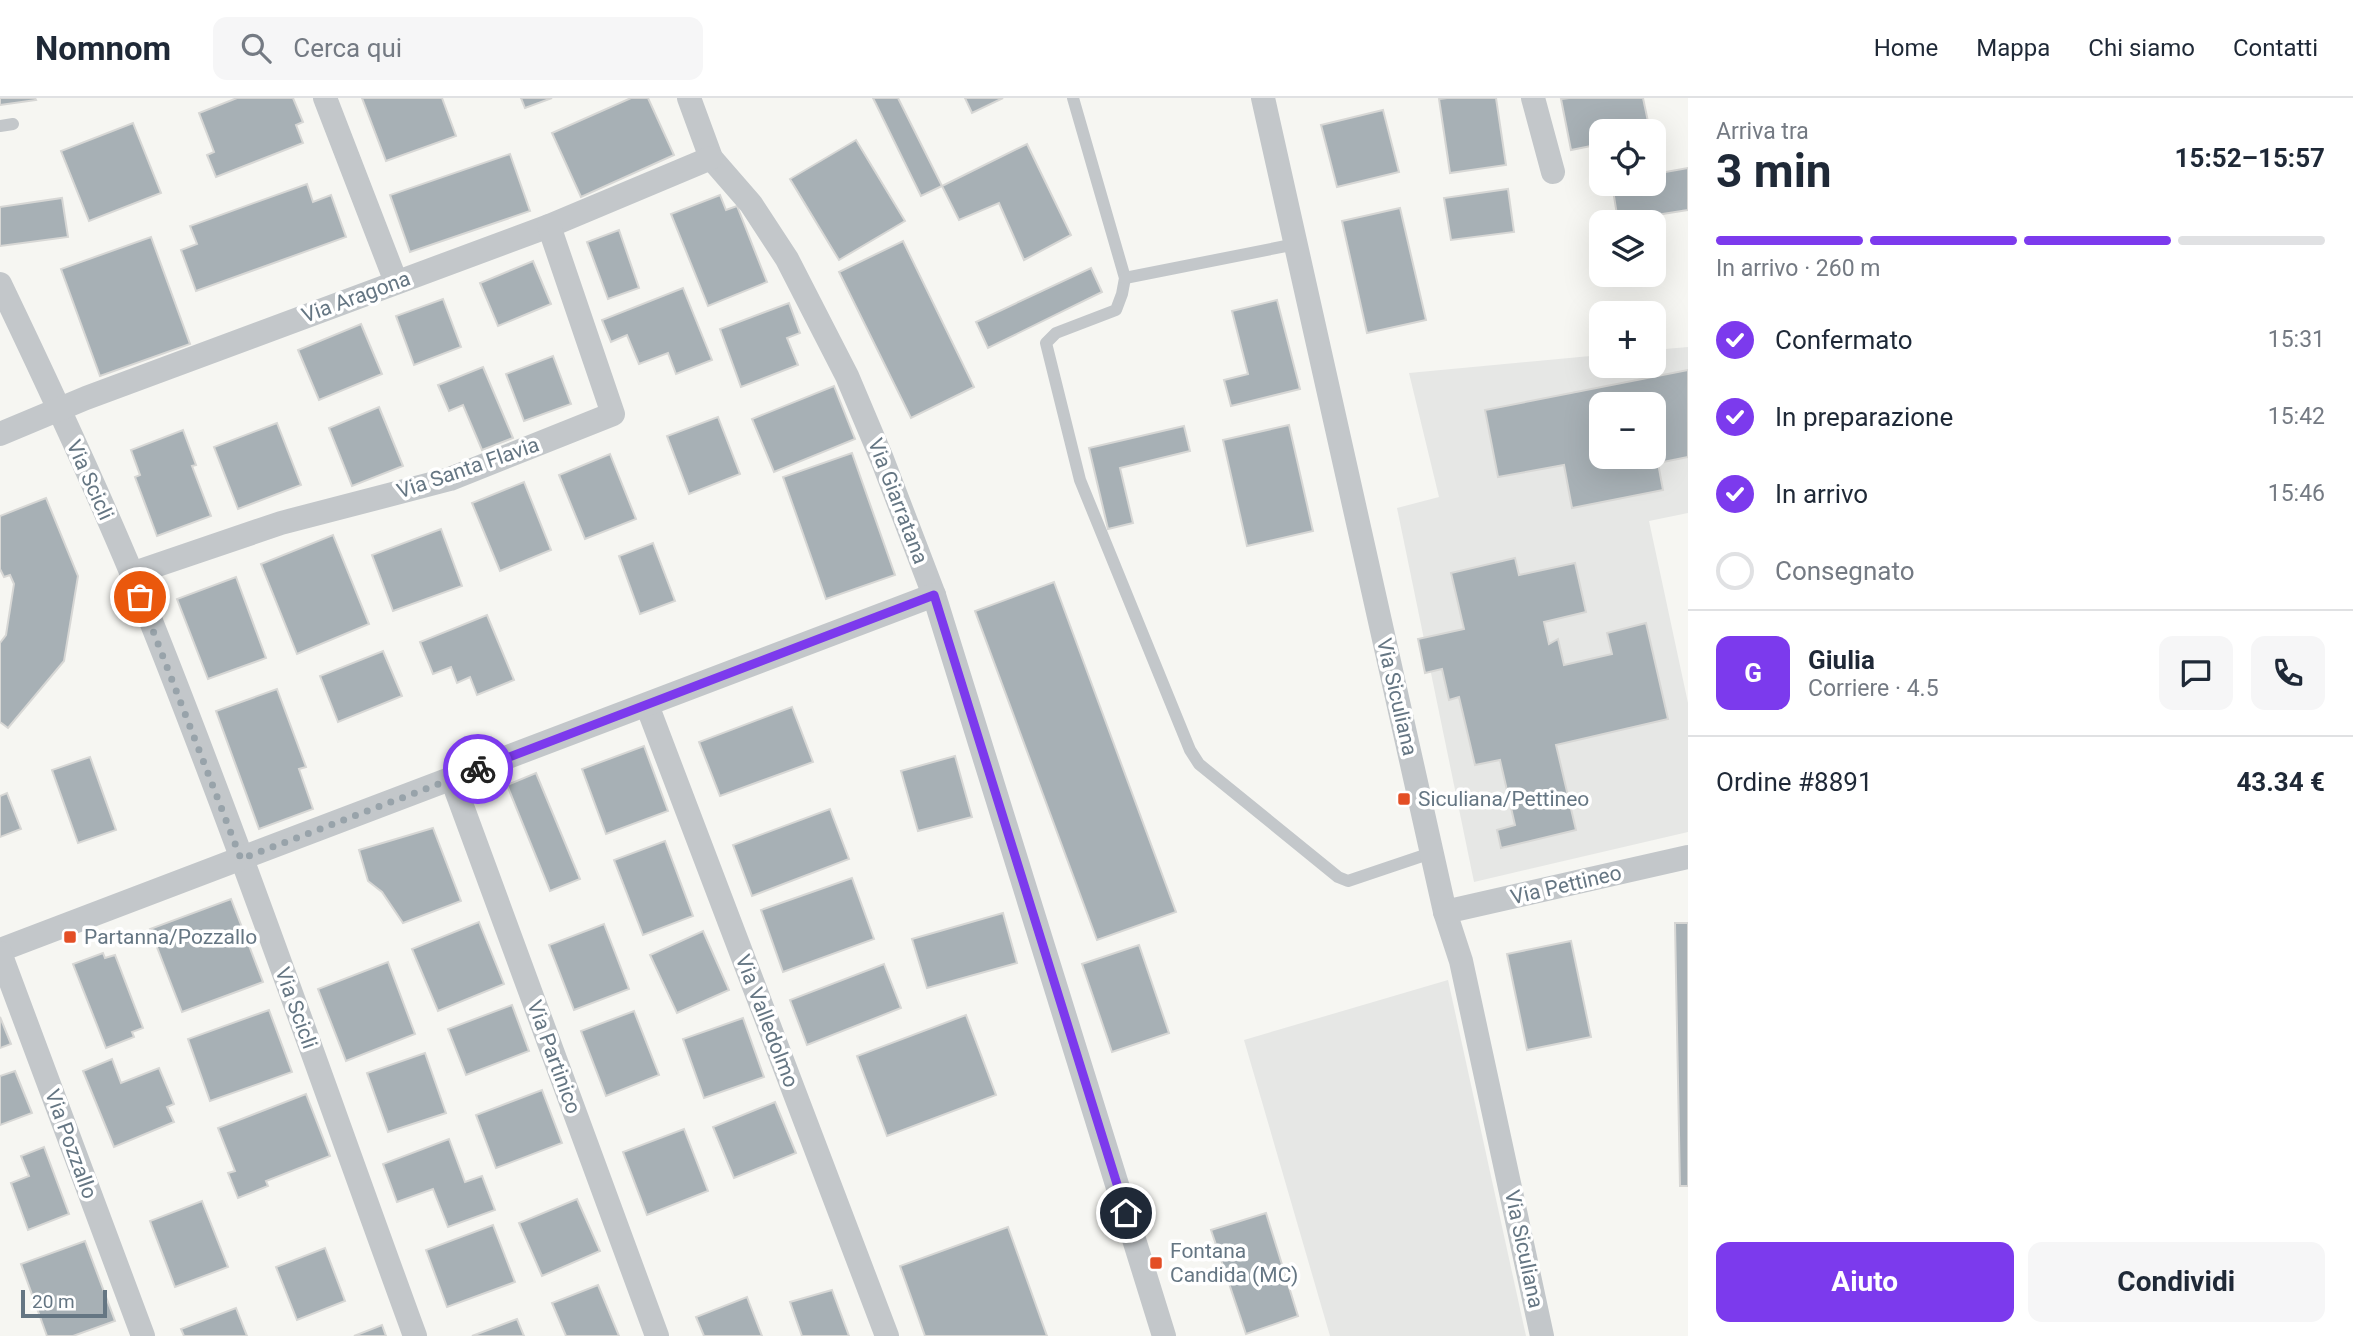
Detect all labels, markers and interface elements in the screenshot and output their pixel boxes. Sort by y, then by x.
search box [213,17,703,80]
text: Nomnom [35,29,171,68]
icon: search [237,29,275,67]
text: Cerca qui [293,33,402,63]
text: Home [1874,34,1938,62]
text: Mappa [1976,34,2050,62]
text: Chi siamo [2088,34,2195,62]
text: Contatti [2233,34,2318,62]
text: Arriva tra [1716,118,1809,145]
map controls [1589,119,1666,469]
button: locate [1589,119,1666,196]
text: 15:52–15:57 [2175,143,2325,173]
text: 3 min [1716,144,1832,198]
button: layers [1589,210,1666,287]
text: In arrivo · 260 m [1716,255,1881,282]
street label: Via Aragona [298,266,414,328]
button: + [1589,301,1666,378]
icon: check [1716,321,1754,359]
text: Confermato [1775,325,1912,355]
text: 15:31 [2268,326,2325,353]
button: − [1589,392,1666,469]
icon: check [1716,398,1754,436]
text: In preparazione [1775,402,1953,432]
text: 15:42 [2268,403,2325,430]
street label: Via Santa Flavia [394,432,542,504]
street label: Via Giarratana [863,435,933,567]
street label: Via Scicli [62,436,118,524]
icon: check [1716,475,1754,513]
text: In arrivo [1775,479,1868,509]
text: 15:46 [2268,480,2325,507]
text: Consegnato [1775,556,1915,586]
pin [110,567,170,627]
icon: bag [121,578,159,616]
street label: Via Siculiana [1372,636,1422,758]
button: chat [2159,636,2233,710]
button: phone [2251,636,2325,710]
text: Giulia [1808,645,1875,675]
text: G [1744,658,1762,688]
text: Corriere · 4.5 [1808,675,1939,702]
courier [443,734,513,804]
icon: bike [459,750,497,788]
text: Ordine #8891 [1716,767,1873,797]
text: 43.34 € [2236,767,2325,797]
place label: Siculiana/Pettineo [1418,787,1589,811]
marker: Siculiana/Pettineo [1396,791,1412,807]
street label: Via Pettineo [1508,861,1624,909]
place label: Partanna/Pozzallo [84,925,257,949]
marker: Partanna/Pozzallo [62,929,78,945]
street label: Via Valledolmo [731,951,803,1091]
street label: Via Scicli [270,964,322,1052]
street label: Via Partinico [522,997,586,1117]
street label: Via Pozzallo [40,1086,102,1202]
pin [1096,1183,1156,1243]
street label: Via Siculiana [1500,1188,1548,1310]
icon: home [1107,1194,1145,1232]
place label: Fontana Candida (MC) [1170,1239,1298,1287]
button: Aiuto [1716,1242,2014,1322]
button: Condividi [2028,1242,2325,1322]
marker: Fontana Candida (MC) [1148,1255,1164,1271]
scale bar [21,1287,107,1319]
text: 20 m [32,1290,75,1313]

